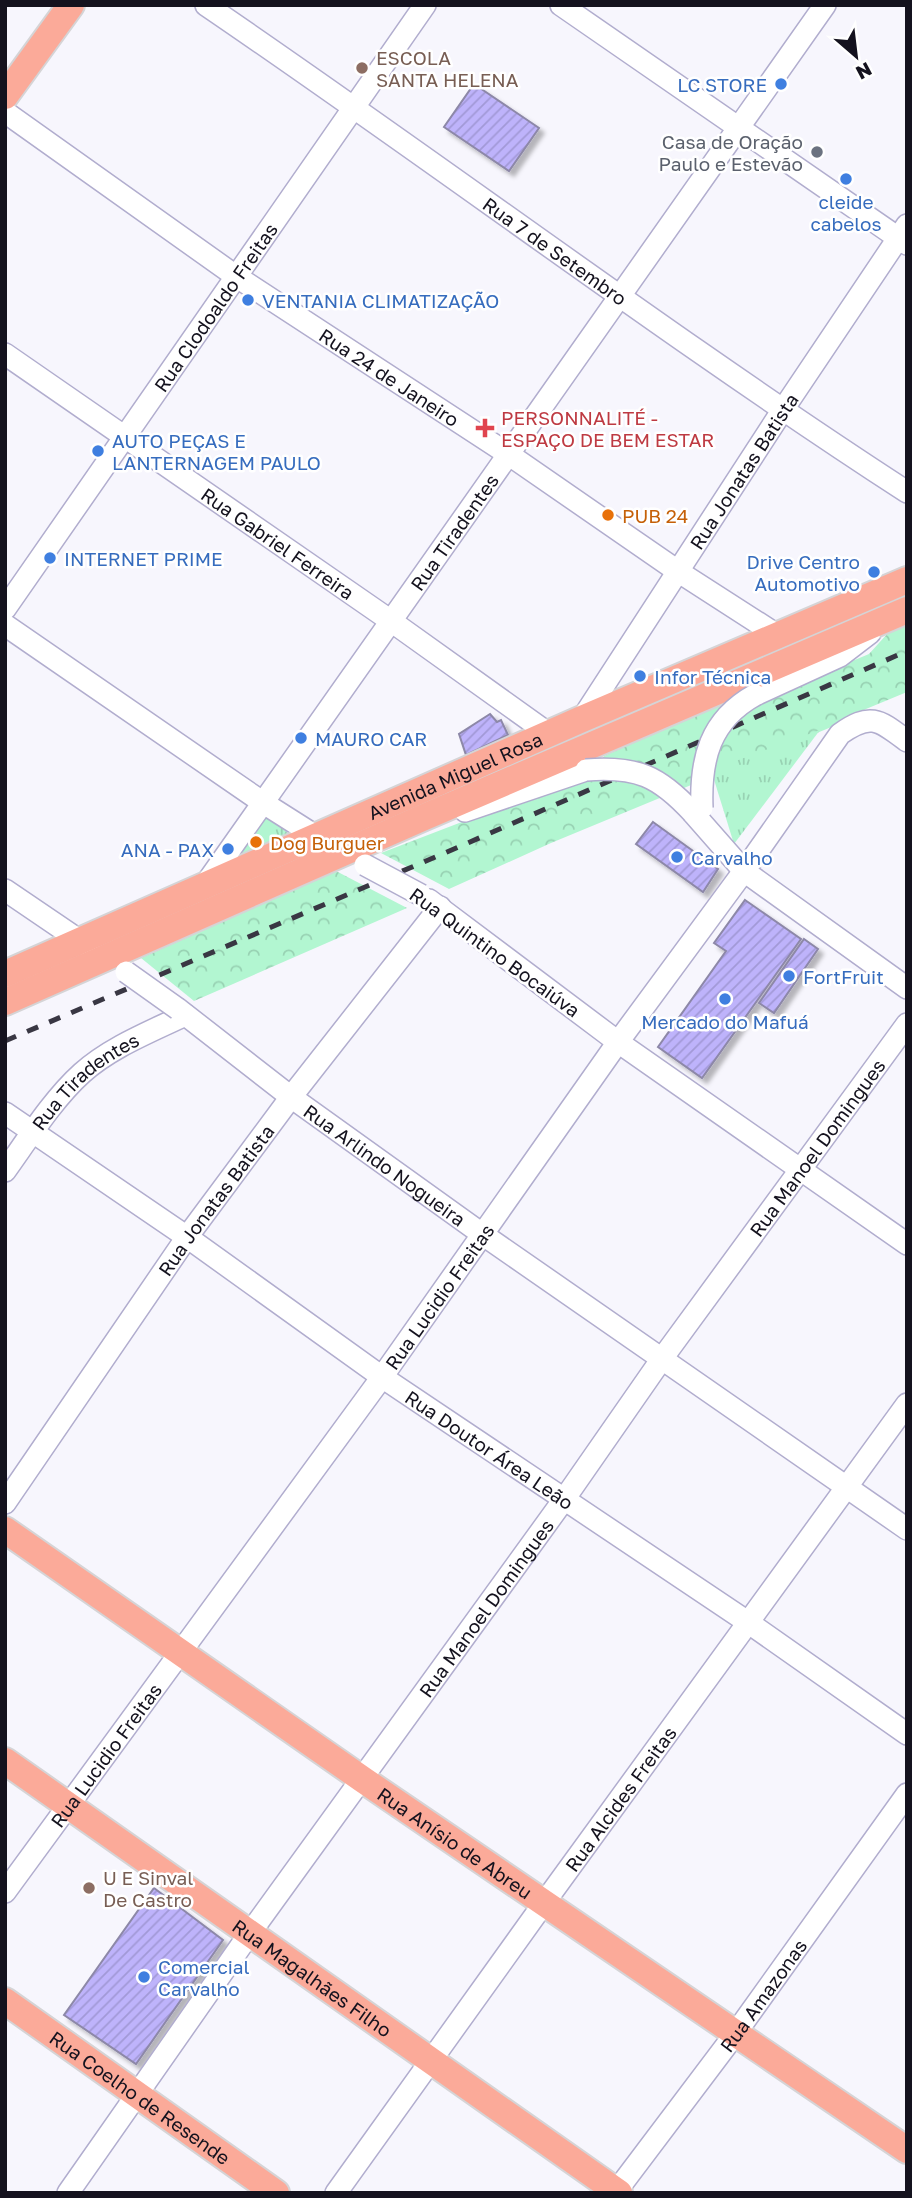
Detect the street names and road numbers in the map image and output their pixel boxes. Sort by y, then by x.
street label: Rua 7 de Setembro [479,192,632,309]
street label: Rua Clodoaldo Freitas [148,218,282,396]
street label: Rua 24 de Janeiro [315,323,464,431]
street label: Rua Jonatas Batista [684,388,802,553]
street label: Rua Tiradentes [405,469,503,595]
street label: Rua Gabriel Ferreira [197,482,359,604]
street label: Avenida Miguel Rosa [364,727,546,824]
street label: Rua Quintino Bocaiúva [405,883,585,1021]
street label: Rua Tiradentes [26,1027,142,1134]
street label: Rua Manoel Domingues [744,1054,889,1241]
street label: Rua Arlindo Nogueira [300,1099,470,1230]
street label: Rua Jonatas Batista [153,1120,278,1280]
street label: Rua Lucidio Freitas [380,1219,498,1374]
street label: Rua Doutor Área Leão [401,1385,578,1514]
street label: Rua Manoel Domingues [413,1514,558,1701]
street label: Rua Lucidio Freitas [45,1678,166,1831]
street label: Rua Alcides Freitas [559,1721,680,1876]
street label: Rua Anísio de Abreu [373,1782,537,1903]
street label: Rua Magalhães Filho [229,1914,396,2041]
street label: Rua Amazonas [714,1934,811,2056]
street label: Rua Coelho de Resende [46,2025,235,2169]

